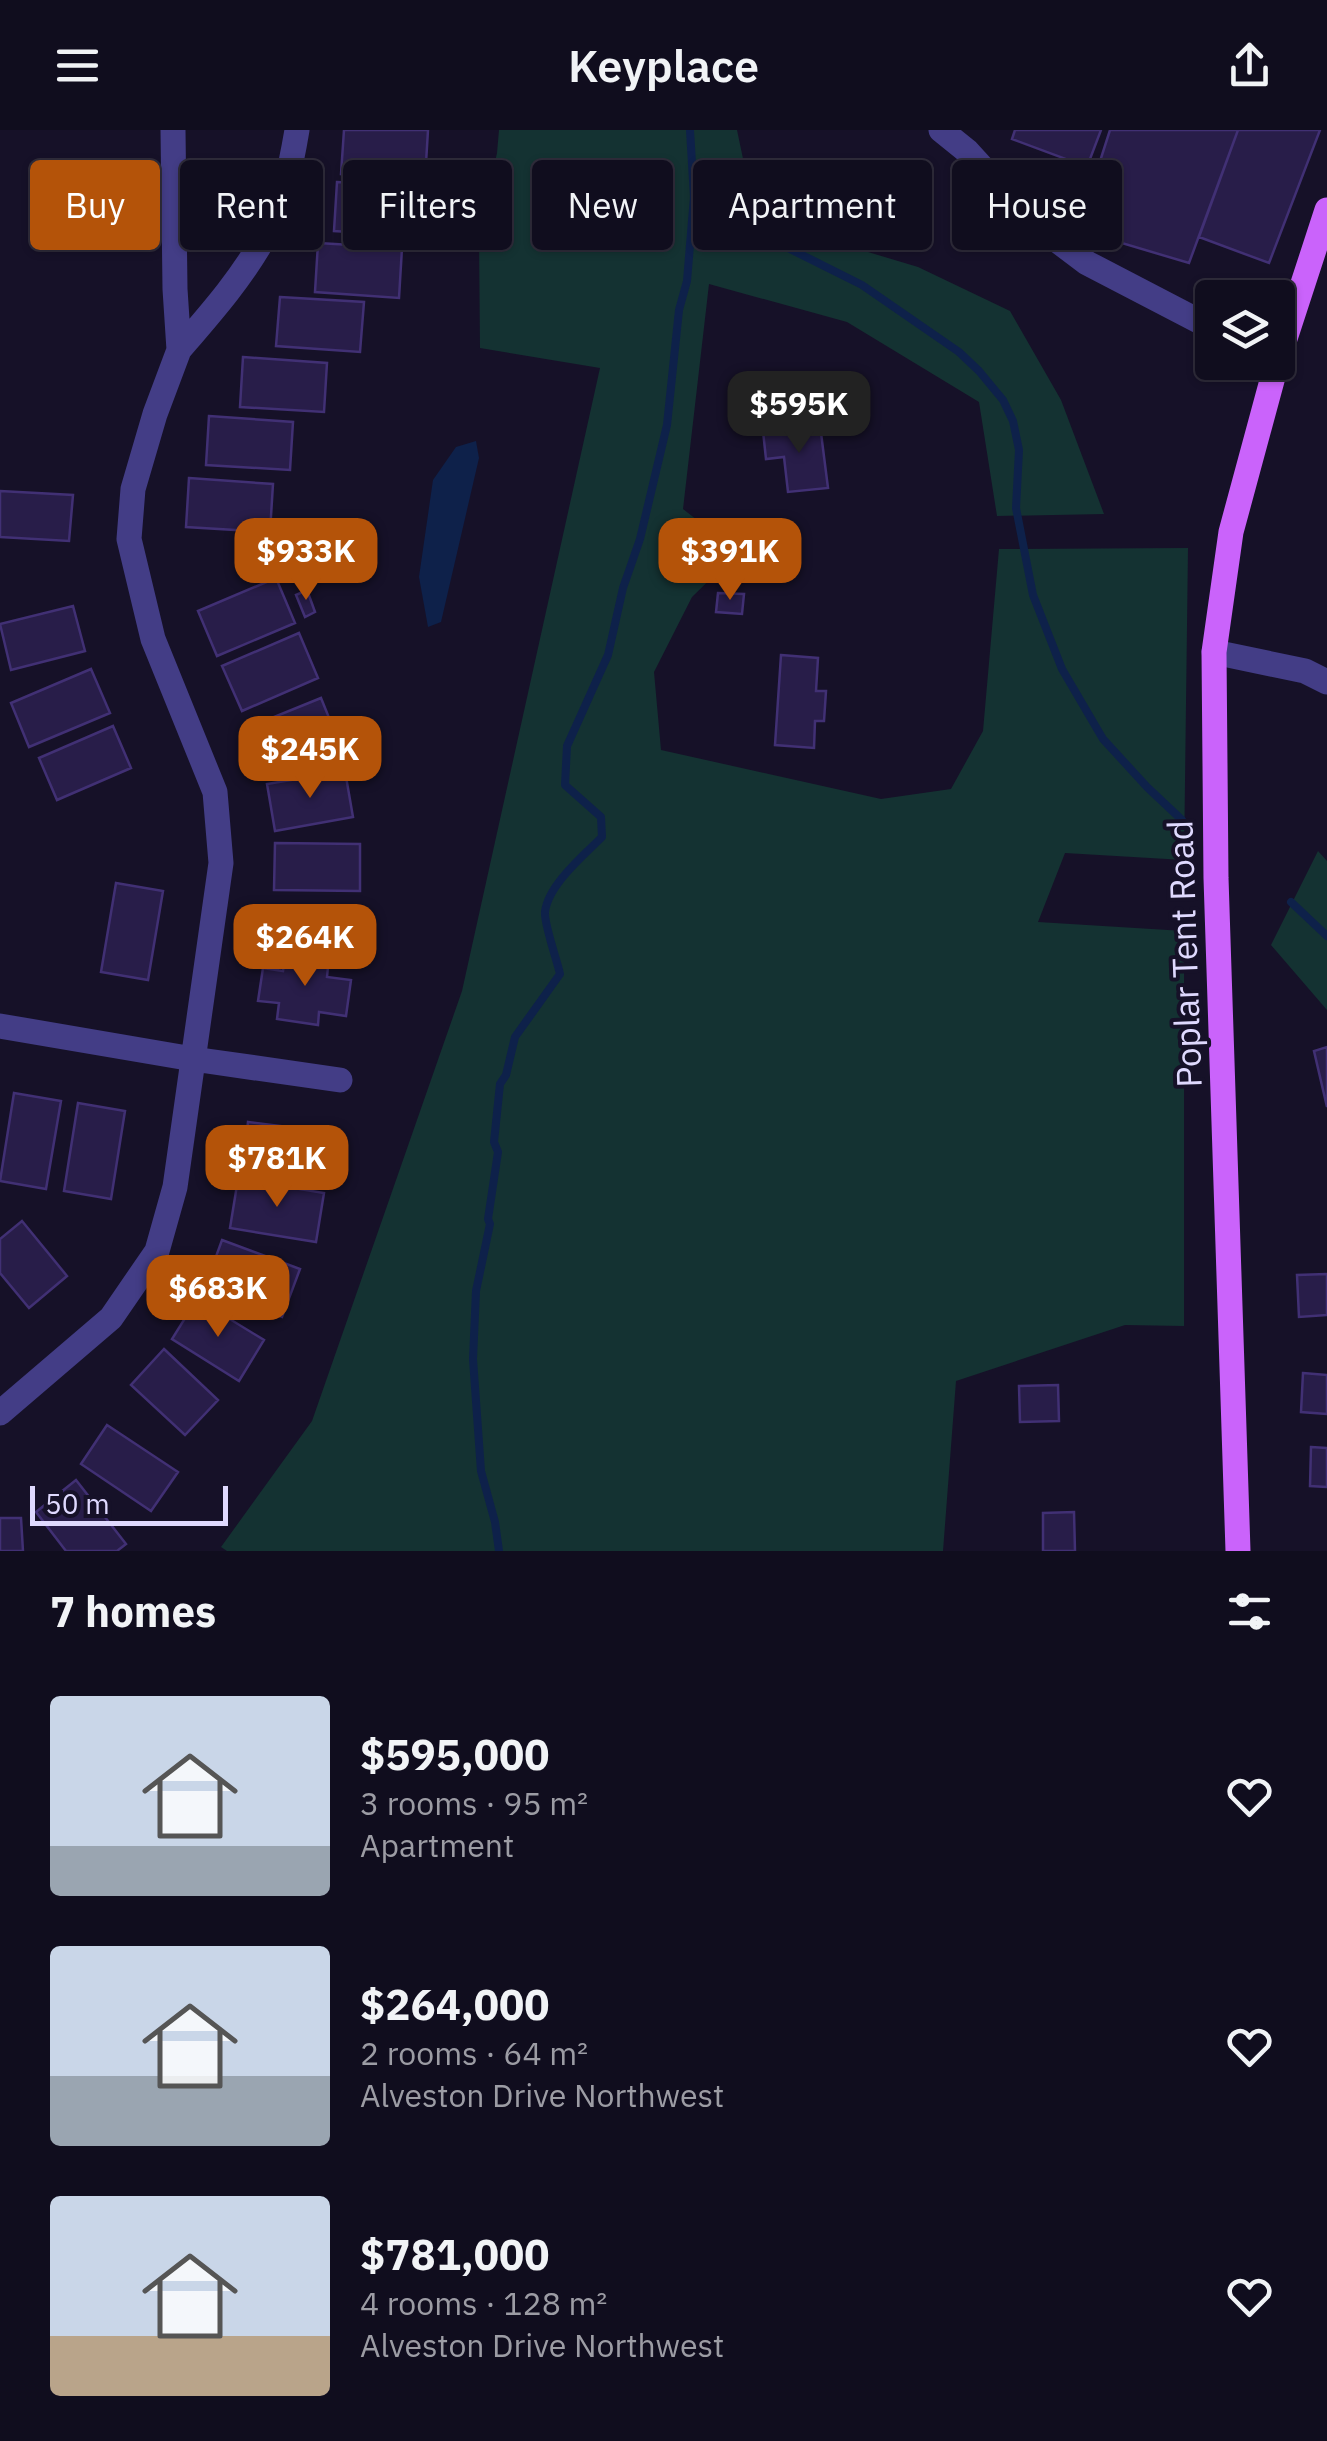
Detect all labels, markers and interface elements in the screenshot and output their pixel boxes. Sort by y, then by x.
text: Keyplace [568,36,759,94]
icon: menu [50,38,105,93]
icon: share [1222,38,1277,93]
chip: Buy [30,160,160,250]
chip: Rent [180,160,323,250]
chip: Filters [343,160,512,250]
chip: New [532,160,673,250]
chip: Apartment [693,160,932,250]
chip: House [952,160,1122,250]
map controls [1195,280,1295,380]
button: layers [1195,280,1295,380]
pin: $595K [729,371,869,456]
text: $595K [749,382,849,424]
pin: $933K [236,518,376,603]
pin: $391K [660,518,800,603]
text: $933K [256,529,356,571]
text: $391K [680,529,780,571]
pin: $245K [240,716,380,801]
text: $245K [260,727,360,769]
street label: Poplar Tent Road [1156,819,1212,1089]
pin: $264K [235,904,375,989]
text: $264K [255,915,355,957]
pin: $781K [207,1125,347,1210]
text: $781K [227,1136,327,1178]
pin: $683K [148,1255,288,1340]
text: $683K [168,1266,268,1308]
scale bar [30,1481,228,1526]
text: 50 m [45,1485,110,1522]
text: 7 homes [50,1584,216,1639]
icon: filters [1222,1584,1277,1639]
text: $595,000 [360,1727,549,1782]
icon: home [130,1736,250,1856]
icon: heart [1222,1769,1277,1824]
text: 3 rooms · 95 m² [360,1782,588,1824]
text: Apartment [360,1824,514,1866]
text: $264,000 [360,1977,549,2032]
icon: home [130,1986,250,2106]
icon: heart [1222,2019,1277,2074]
text: 2 rooms · 64 m² [360,2032,588,2074]
text: Alveston Drive Northwest [360,2074,724,2116]
text: $781,000 [360,2227,549,2282]
icon: home [130,2236,250,2356]
icon: heart [1222,2269,1277,2324]
text: 4 rooms · 128 m² [360,2282,607,2324]
text: Alveston Drive Northwest [360,2324,724,2366]

